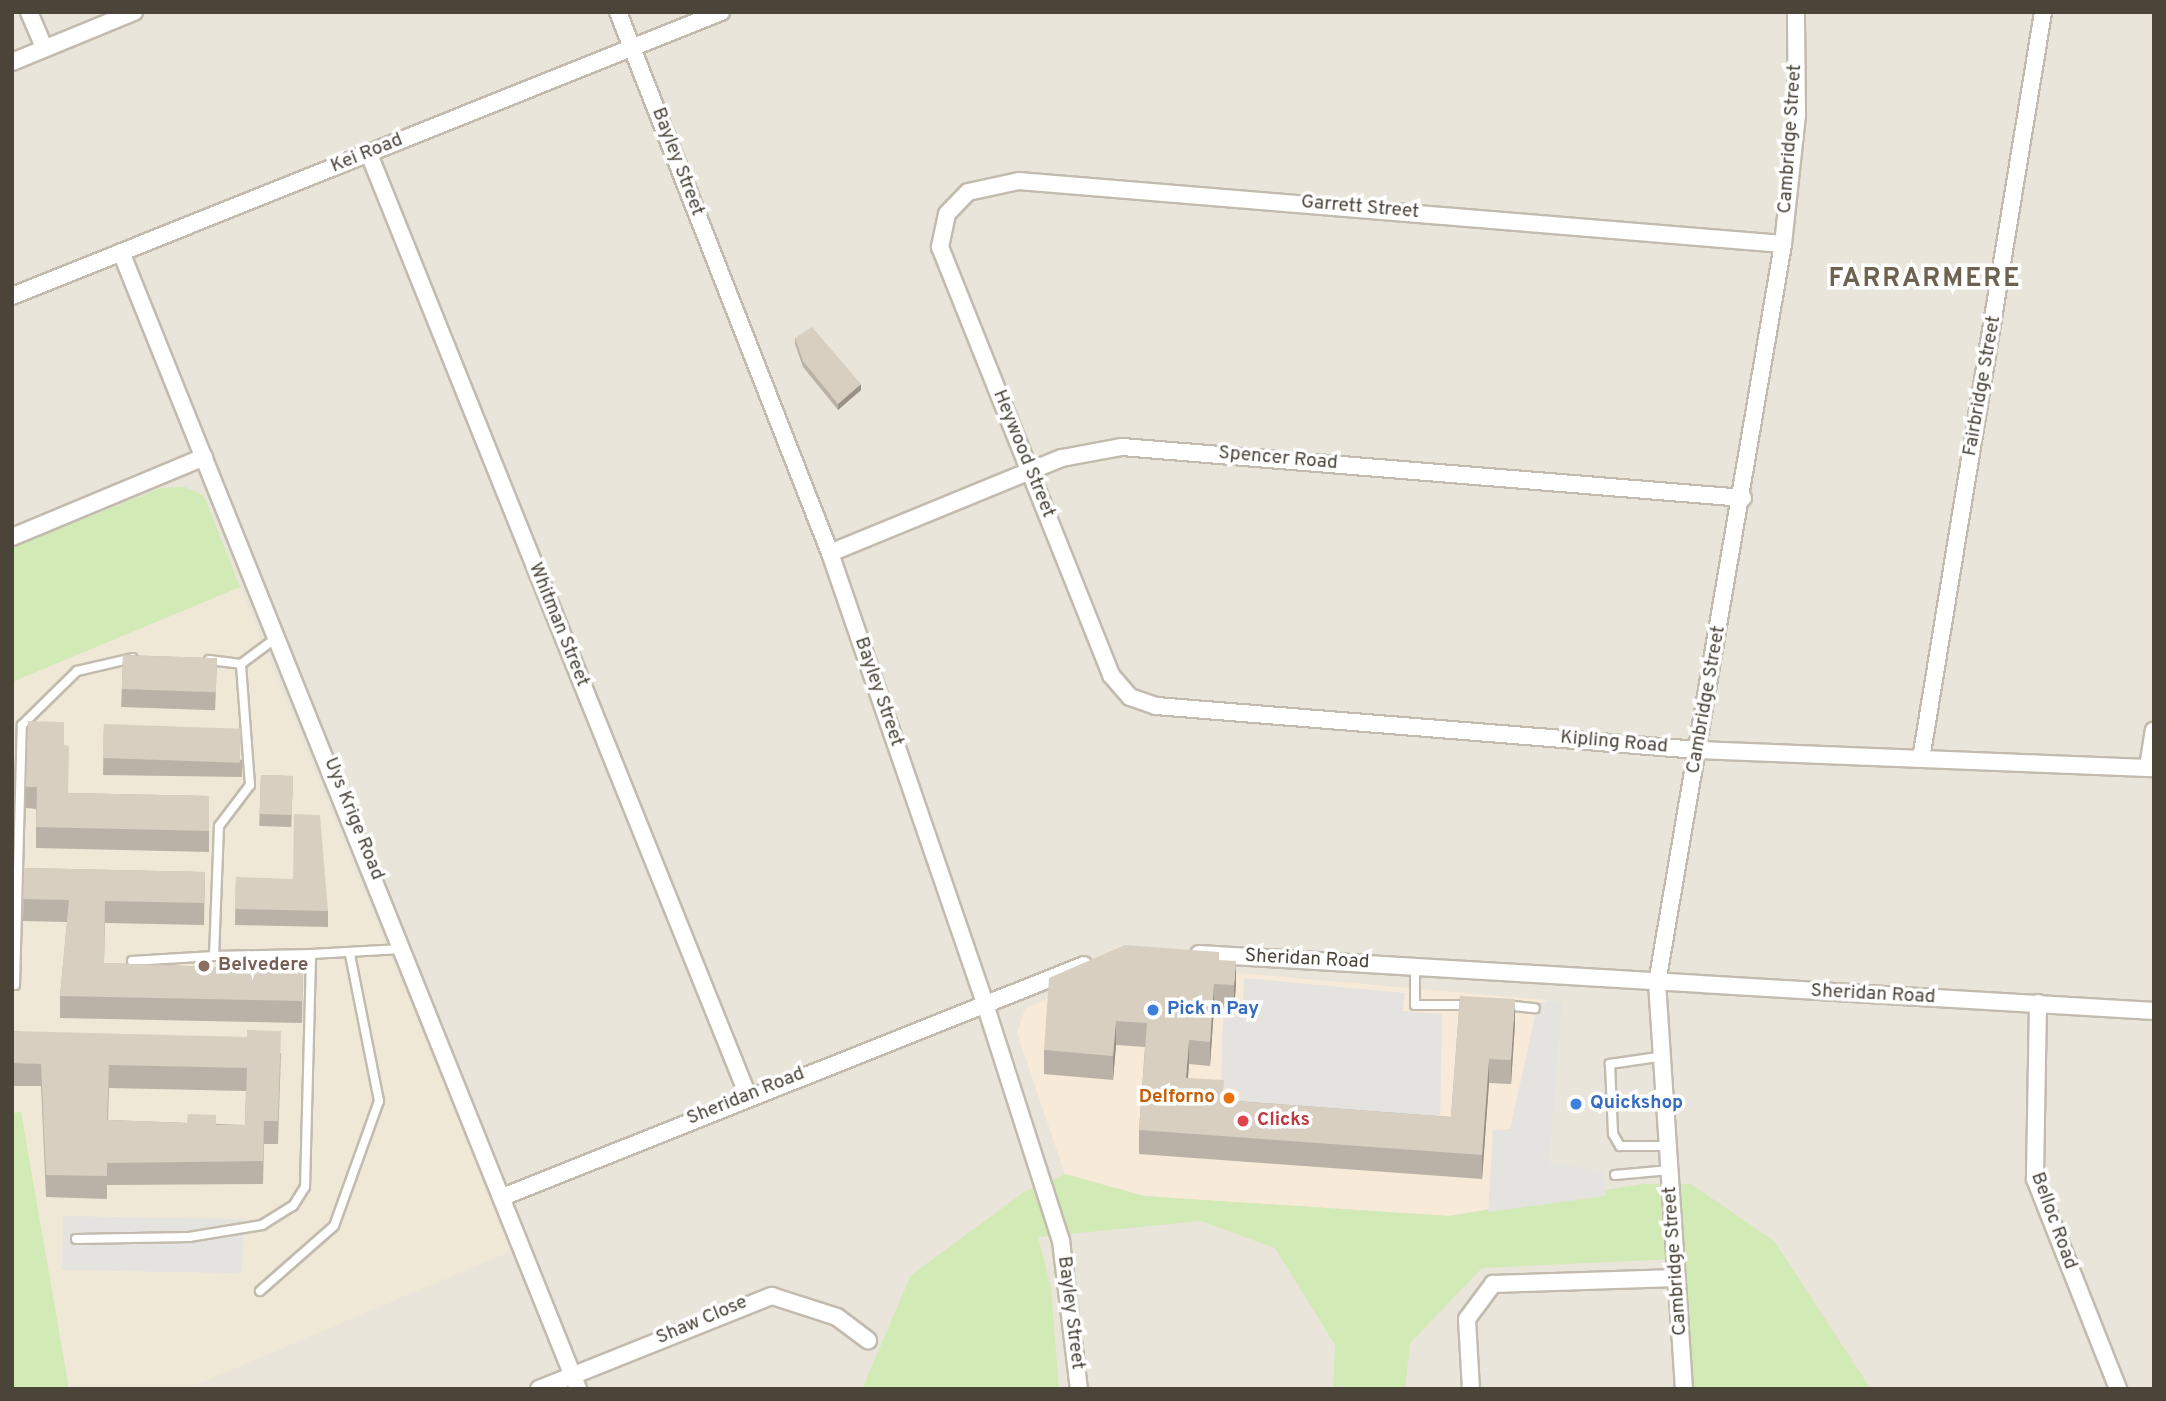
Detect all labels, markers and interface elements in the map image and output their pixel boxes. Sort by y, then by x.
street label: Cambridge Street [1774,64,1808,214]
street label: Bayley Street [646,105,708,219]
street label: Kei Road [328,129,406,179]
street label: Garrett Street [1300,191,1420,225]
district label: FARRARMERE [1830,264,2020,296]
street label: Fairbridge Street [1959,314,2007,458]
street label: Heywood Street [987,387,1059,521]
street label: Spencer Road [1217,442,1339,476]
street label: Whitman Street [523,560,593,690]
street label: Cambridge Street [1683,624,1731,776]
street label: Bayley Street [849,634,907,750]
street label: Kipling Road [1559,727,1669,759]
street label: Uys Krige Road [318,754,388,884]
street label: Sheridan Road [1244,945,1370,975]
place label: Belvedere [218,955,308,977]
marker: Belvedere [196,958,212,974]
street label: Sheridan Road [1810,980,1936,1010]
place label: Pick n Pay [1167,999,1259,1021]
marker: Pick n Pay [1145,1002,1161,1018]
street label: Sheridan Road [684,1063,808,1131]
place label: Delforno [1139,1087,1215,1109]
marker: Delforno [1221,1090,1237,1106]
place label: Quickshop [1590,1093,1683,1115]
marker: Quickshop [1568,1096,1584,1112]
place label: Clicks [1257,1110,1310,1132]
marker: Clicks [1235,1113,1251,1129]
street label: Belloc Road [2025,1169,2081,1273]
street label: Cambridge Street [1659,1186,1693,1336]
street label: Bayley Street [1052,1255,1088,1371]
street label: Shaw Close [653,1292,751,1350]

